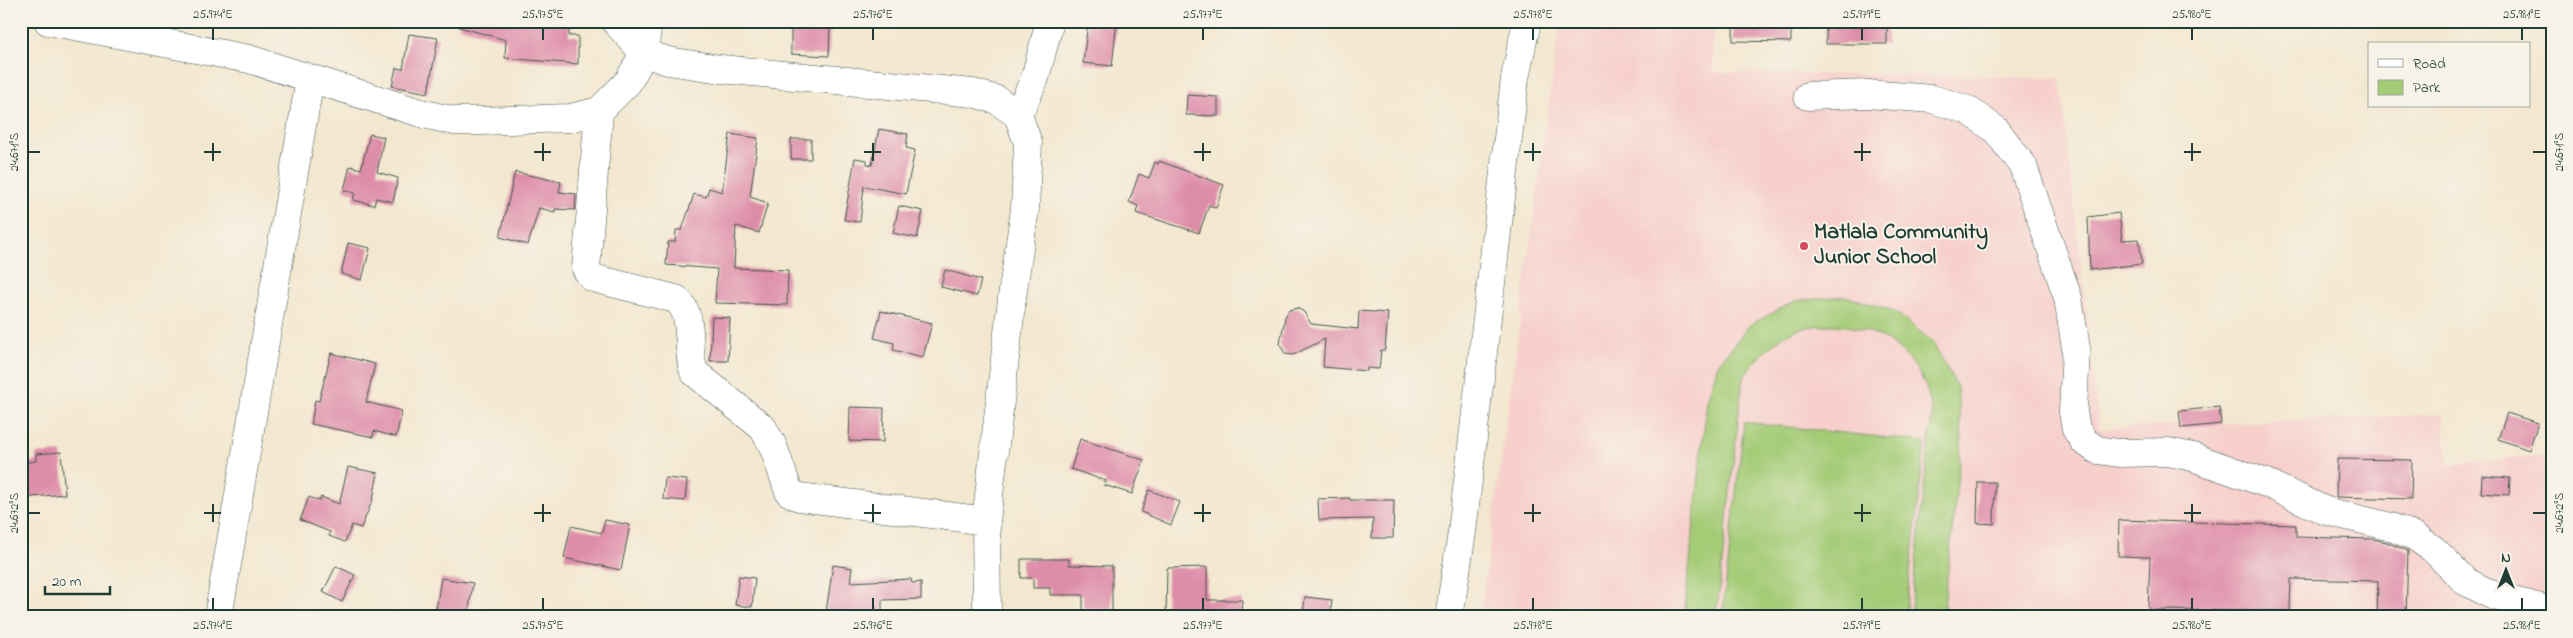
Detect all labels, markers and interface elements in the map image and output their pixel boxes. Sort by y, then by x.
text: 25.974°E [193,6,233,24]
text: 25.975°E [522,6,564,24]
text: 25.976°E [853,6,893,24]
text: 25.977°E [1183,6,1223,24]
text: 25.978°E [1514,6,1552,24]
text: 25.979°E [1843,6,1881,24]
text: 25.980°E [2172,6,2212,24]
text: 25.981°E [2503,6,2541,24]
legend [2368,42,2530,108]
text: Road [2413,53,2446,75]
text: Park [2413,77,2441,99]
text: 24.671°S [6,133,24,171]
text: 24.671°S [2551,133,2569,171]
place label: Matlala Community Junior School [1814,217,1988,274]
marker: Matlala Community Junior School [1798,240,1810,252]
text: 24.672°S [6,492,24,533]
text: 24.672°S [2551,492,2569,533]
north arrow [2480,546,2530,596]
text: N [2501,548,2511,569]
scale bar [45,563,110,595]
text: 20 m [52,571,82,593]
text: 25.974°E [193,617,233,635]
text: 25.975°E [522,617,564,635]
text: 25.976°E [853,617,893,635]
text: 25.977°E [1183,617,1223,635]
text: 25.978°E [1514,617,1552,635]
text: 25.979°E [1843,617,1881,635]
text: 25.980°E [2172,617,2212,635]
text: 25.981°E [2503,617,2541,635]

